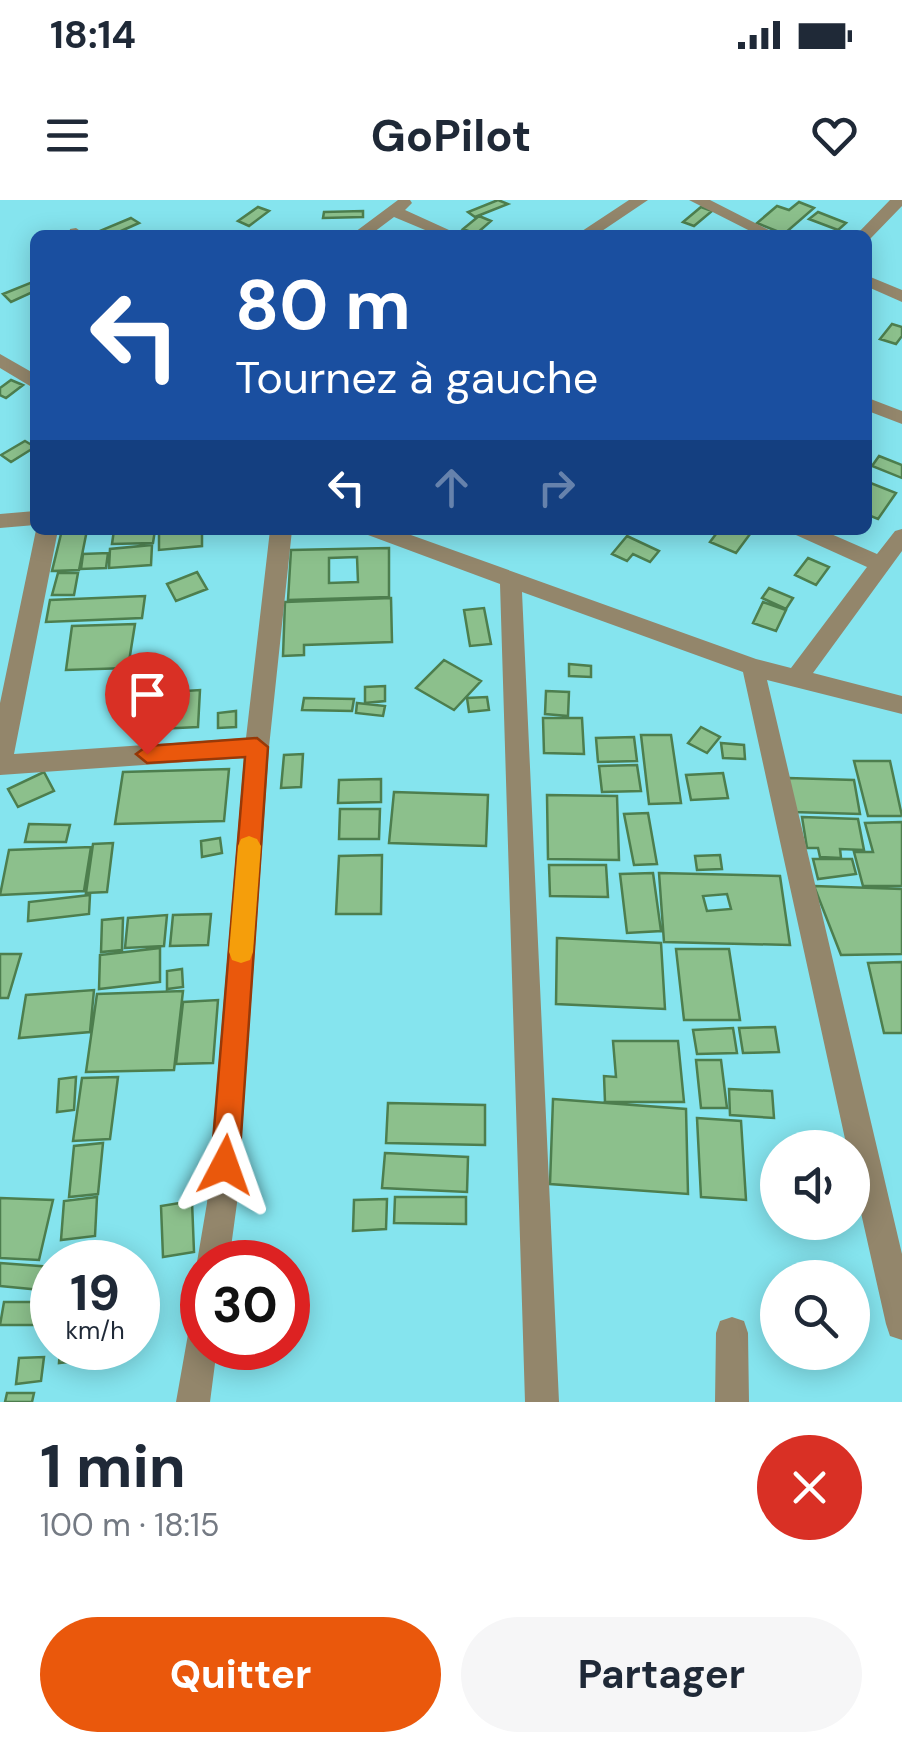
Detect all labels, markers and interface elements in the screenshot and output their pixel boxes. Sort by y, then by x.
text: 18:14 [50,10,136,60]
text: GoPilot [371,106,531,165]
icon: menu [40,108,95,163]
icon: heart [807,108,862,163]
text: 80 m [235,260,411,351]
icon: left [70,270,200,400]
text: Tournez à gauche [235,348,598,407]
icon: left [319,460,374,515]
icon: ahead [424,460,479,515]
icon: right [529,460,584,515]
pin [105,652,190,755]
icon: arrive [120,667,175,722]
position arrow [173,1113,277,1217]
map controls [760,1130,870,1370]
button: sound [760,1130,870,1240]
speed limit sign: 30 [180,1240,310,1370]
text: 19 [70,1260,120,1326]
button: search [760,1260,870,1370]
text: km/h [65,1314,125,1347]
text: 1 min [40,1427,186,1506]
button: close [757,1435,862,1540]
text: 100 m · 18:15 [40,1504,220,1546]
button: Quitter [40,1617,441,1732]
button: Partager [461,1617,862,1732]

